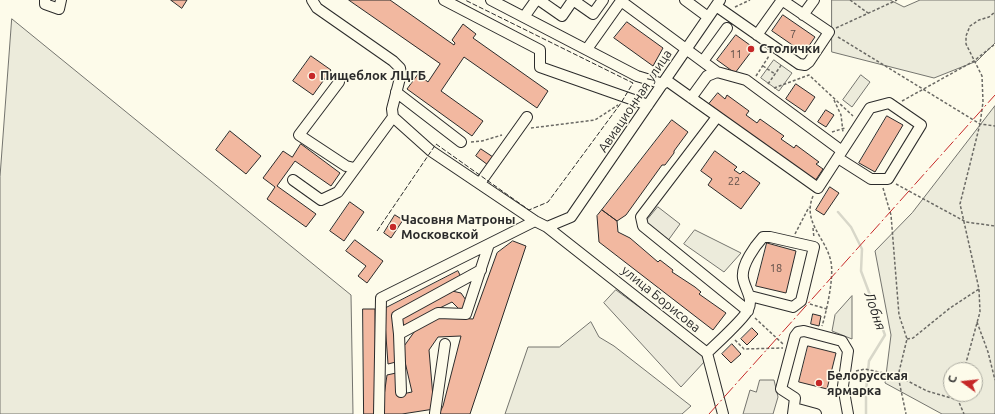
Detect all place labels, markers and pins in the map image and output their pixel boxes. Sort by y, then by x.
place label: Столички [759,41,820,57]
marker: Столички [746,44,756,54]
place label: Пищеблок ЛЦГБ [320,68,426,84]
marker: Пищеблок ЛЦГБ [307,71,317,81]
place label: Часовня Матроны Московской [401,212,515,243]
marker: Часовня Матроны Московской [388,222,398,232]
place label: Белорусская ярмарка [827,368,908,399]
marker: Белорусская ярмарка [814,378,824,388]

